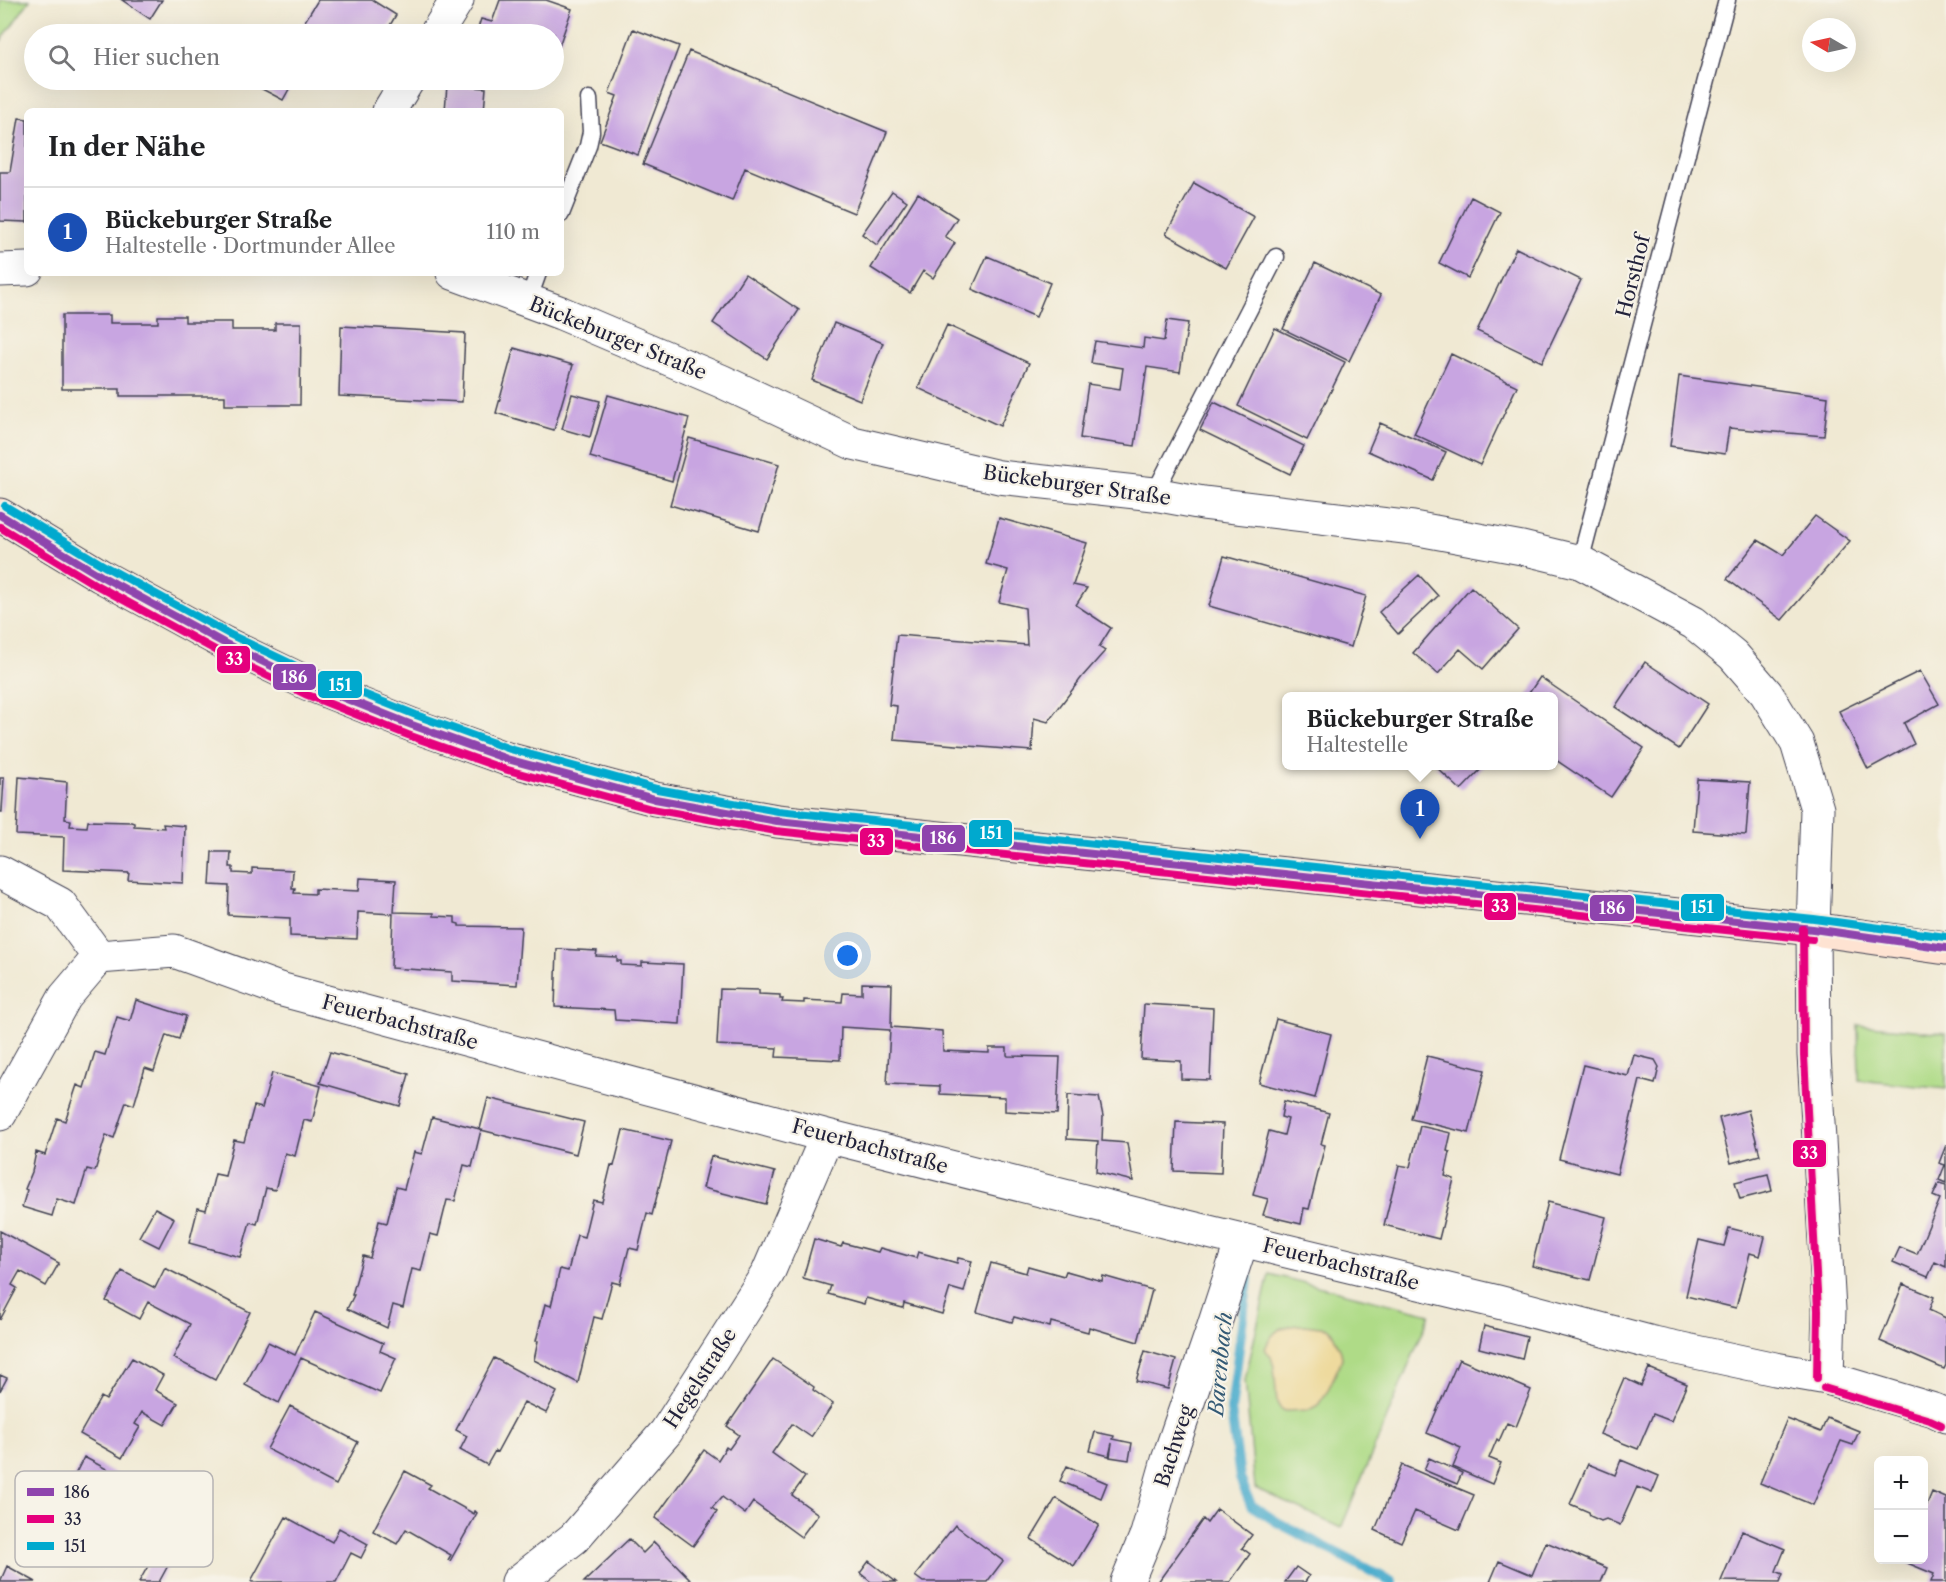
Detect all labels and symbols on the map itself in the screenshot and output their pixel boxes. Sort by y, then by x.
north arrow [1802,18,1856,72]
street label: Horsthof [1611,229,1656,320]
street label: Bückeburger Straße [526,291,710,385]
street label: Bückeburger Straße [982,460,1172,510]
line badge: 33 [216,645,251,674]
text: 33 [225,649,243,669]
line badge: 186 [272,663,317,691]
text: 186 [281,667,308,687]
line badge: 151 [317,670,363,699]
text: 151 [328,675,352,695]
pin: 1 [1400,790,1440,839]
line badge: 151 [968,819,1013,848]
text: 151 [979,823,1003,843]
line badge: 186 [921,824,966,853]
line badge: 33 [859,827,894,856]
text: 186 [930,828,957,848]
text: 33 [867,831,885,851]
line badge: 33 [1483,892,1517,921]
line badge: 151 [1680,893,1725,922]
line badge: 186 [1589,894,1635,922]
text: 33 [1491,896,1509,916]
text: 151 [1690,897,1714,917]
text: 186 [1599,898,1626,918]
your location [833,941,862,970]
street label: Feuerbachstraße [319,990,481,1054]
street label: Feuerbachstraße [789,1114,951,1178]
line badge: 33 [1792,1139,1827,1168]
text: 33 [1800,1143,1818,1163]
street label: Feuerbachstraße [1260,1233,1422,1295]
water label: Barenbach [1203,1311,1237,1419]
street label: Hegelstraße [659,1323,741,1433]
street label: Bachweg [1149,1402,1199,1490]
legend [15,1471,213,1567]
text: 186 [64,1482,90,1502]
text: 33 [64,1509,82,1529]
text: 151 [64,1536,86,1556]

